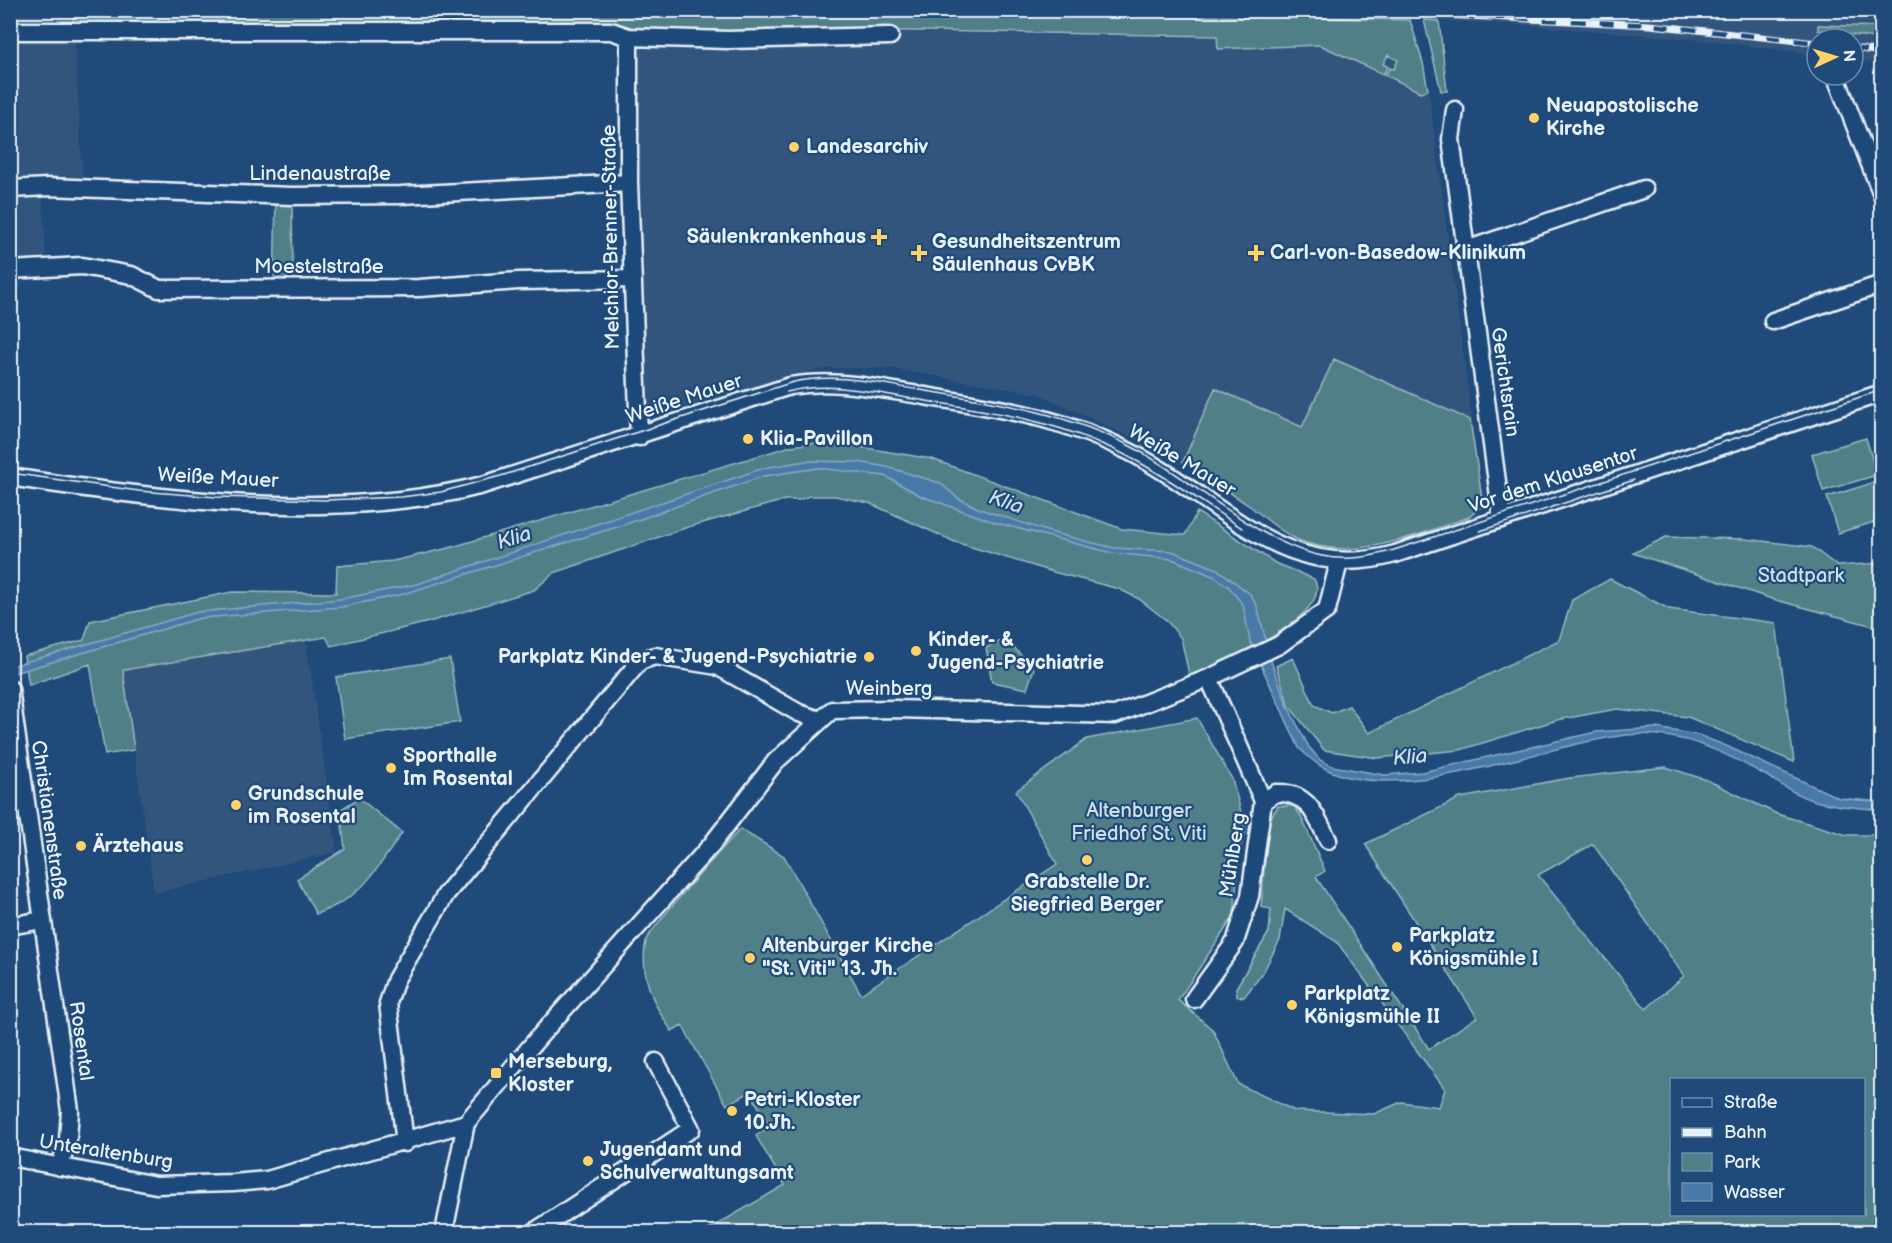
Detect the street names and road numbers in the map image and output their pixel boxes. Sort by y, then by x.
street label: Melchior-Brenner-Straße [597,124,625,350]
street label: Lindenaustraße [249,162,391,186]
street label: Moestelstraße [254,255,384,279]
street label: Gerichtsrain [1485,326,1525,438]
street label: Weiße Mauer [623,369,746,429]
street label: Weiße Mauer [1124,420,1241,503]
street label: Vor dem Klausentor [1465,441,1642,519]
street label: Weiße Mauer [157,463,280,493]
street label: Weinberg [846,677,932,701]
street label: Christianenstraße [26,739,72,901]
street label: Mühlberg [1214,811,1252,899]
street label: Rosental [64,1000,98,1082]
street label: Unteraltenburg [37,1130,175,1174]

